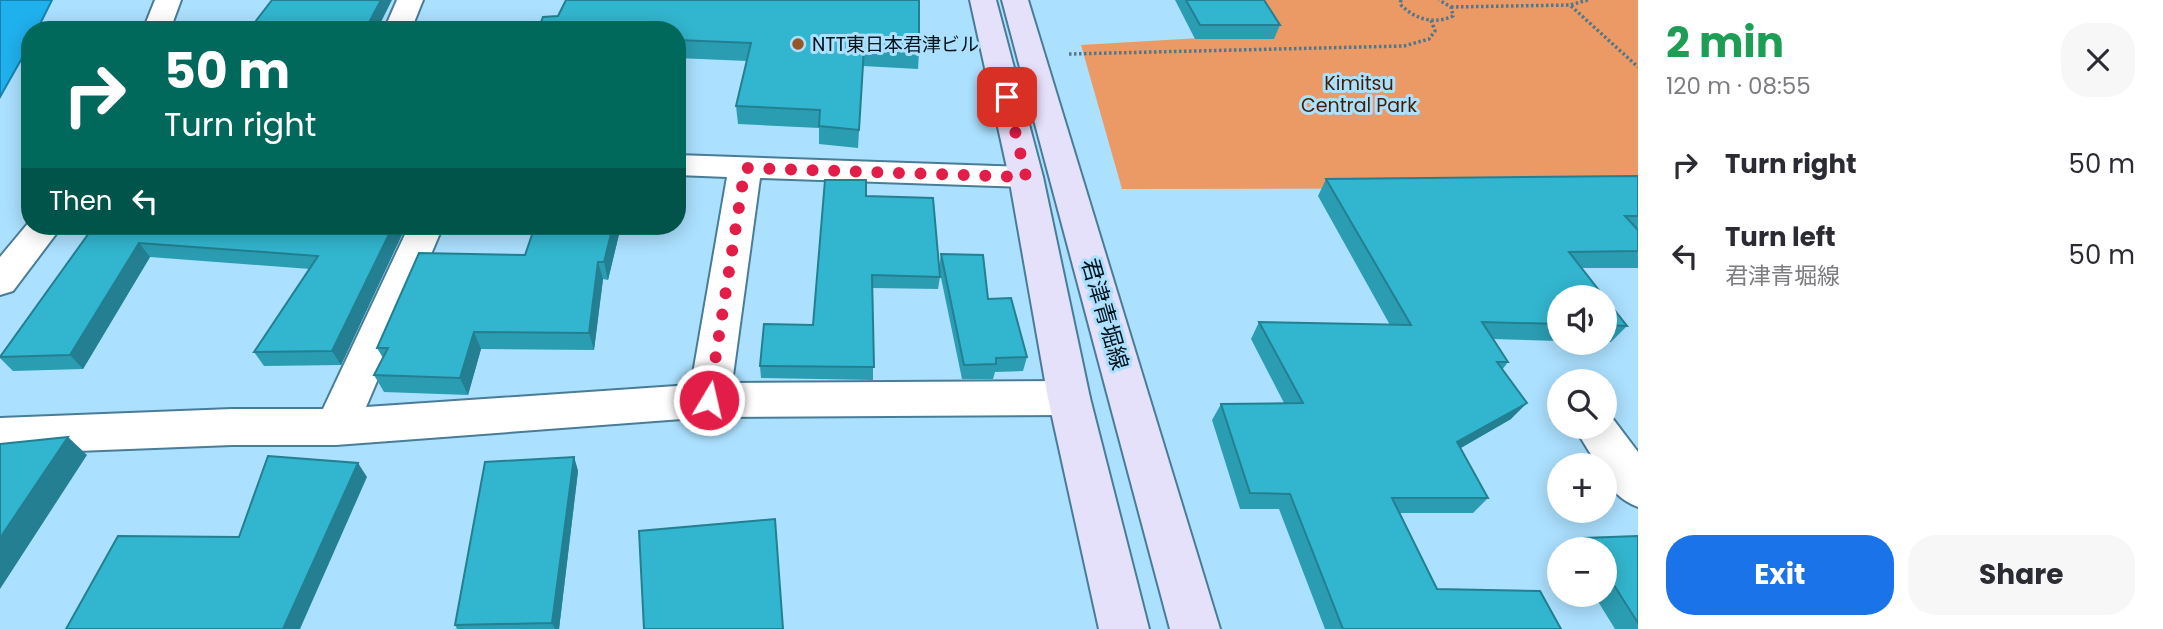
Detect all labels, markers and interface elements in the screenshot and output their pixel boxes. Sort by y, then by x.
text: 2 min [1666,13,1784,72]
button: close [2061,23,2135,97]
place label: NTT東日本君津ビル [812,31,979,58]
marker: NTT東日本君津ビル [790,36,806,52]
text: 50 m [164,37,290,105]
icon: right [49,49,140,140]
pin [977,67,1037,127]
park label: Kimitsu Central Park [1301,70,1417,119]
text: 120 m · 08:55 [1666,70,1811,102]
icon: arrive [988,78,1026,116]
text: Turn right [164,102,316,147]
icon: right [1666,146,1704,184]
text: Turn right [1725,146,1857,182]
text: 50 m [2069,146,2135,182]
icon: left [126,182,164,220]
text: Then [49,183,112,219]
text: Turn left [1725,219,1836,255]
icon: left [1666,237,1704,275]
text: 50 m [2069,237,2135,273]
street label: 君津青堀線 [1074,254,1136,374]
text: 君津青堀線 [1725,260,1840,292]
map controls [1547,285,1617,607]
button: sound [1547,285,1617,355]
position arrow [672,363,746,437]
button: search [1547,369,1617,439]
button: + [1547,453,1617,523]
button: Exit [1666,535,1894,615]
button: Share [1908,535,2135,615]
button: − [1547,537,1617,607]

